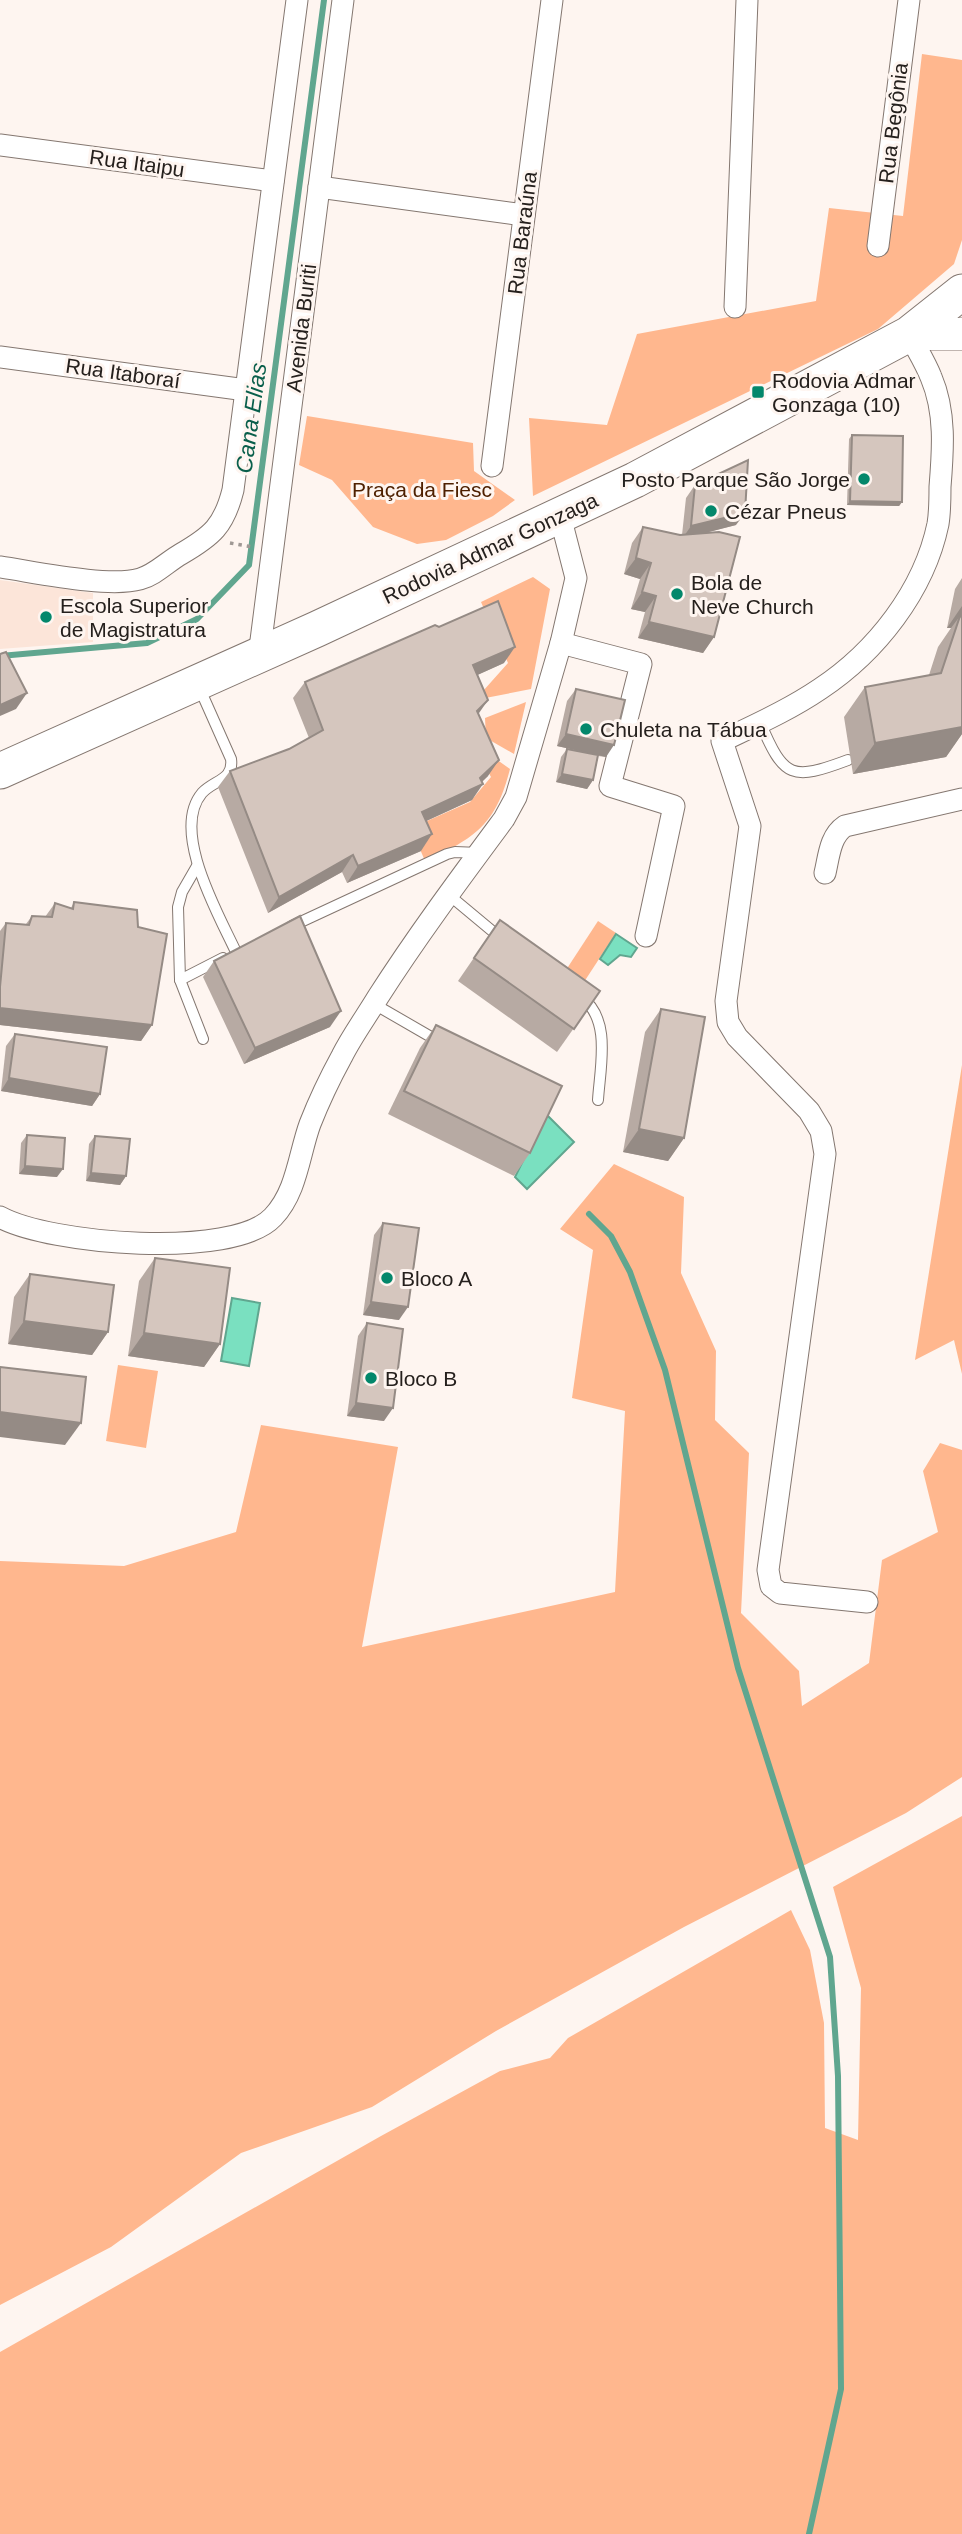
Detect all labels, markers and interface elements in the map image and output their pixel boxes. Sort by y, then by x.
street label: Rua Begônia [874,61,912,185]
street label: Rua Itaipu [88,145,186,181]
street label: Rua Baraúna [503,170,541,296]
street label: Avenida Buriti [282,262,320,394]
street label: Rua Itaboraí [64,354,182,392]
water label: Cana Elias [230,361,272,475]
place label: Rodovia Admar Gonzaga (10) [772,369,916,416]
marker: Rodovia Admar Gonzaga (10) [750,384,766,400]
place label: Posto Parque São Jorge [621,468,850,491]
marker: Posto Parque São Jorge [856,471,872,487]
park label: Praça da Fiesc [352,478,492,501]
street label: Rodovia Admar Gonzaga [379,488,601,608]
place label: Cézar Pneus [725,500,846,523]
marker: Cézar Pneus [703,503,719,519]
place label: Bola de Neve Church [691,571,814,618]
marker: Bola de Neve Church [669,586,685,602]
place label: Escola Superior de Magistratura [60,594,208,641]
marker: Escola Superior de Magistratura [38,609,54,625]
place label: Chuleta na Tábua [600,718,767,741]
marker: Chuleta na Tábua [578,721,594,737]
place label: Bloco A [401,1267,472,1290]
marker: Bloco A [379,1270,395,1286]
place label: Bloco B [385,1367,457,1390]
marker: Bloco B [363,1370,379,1386]

